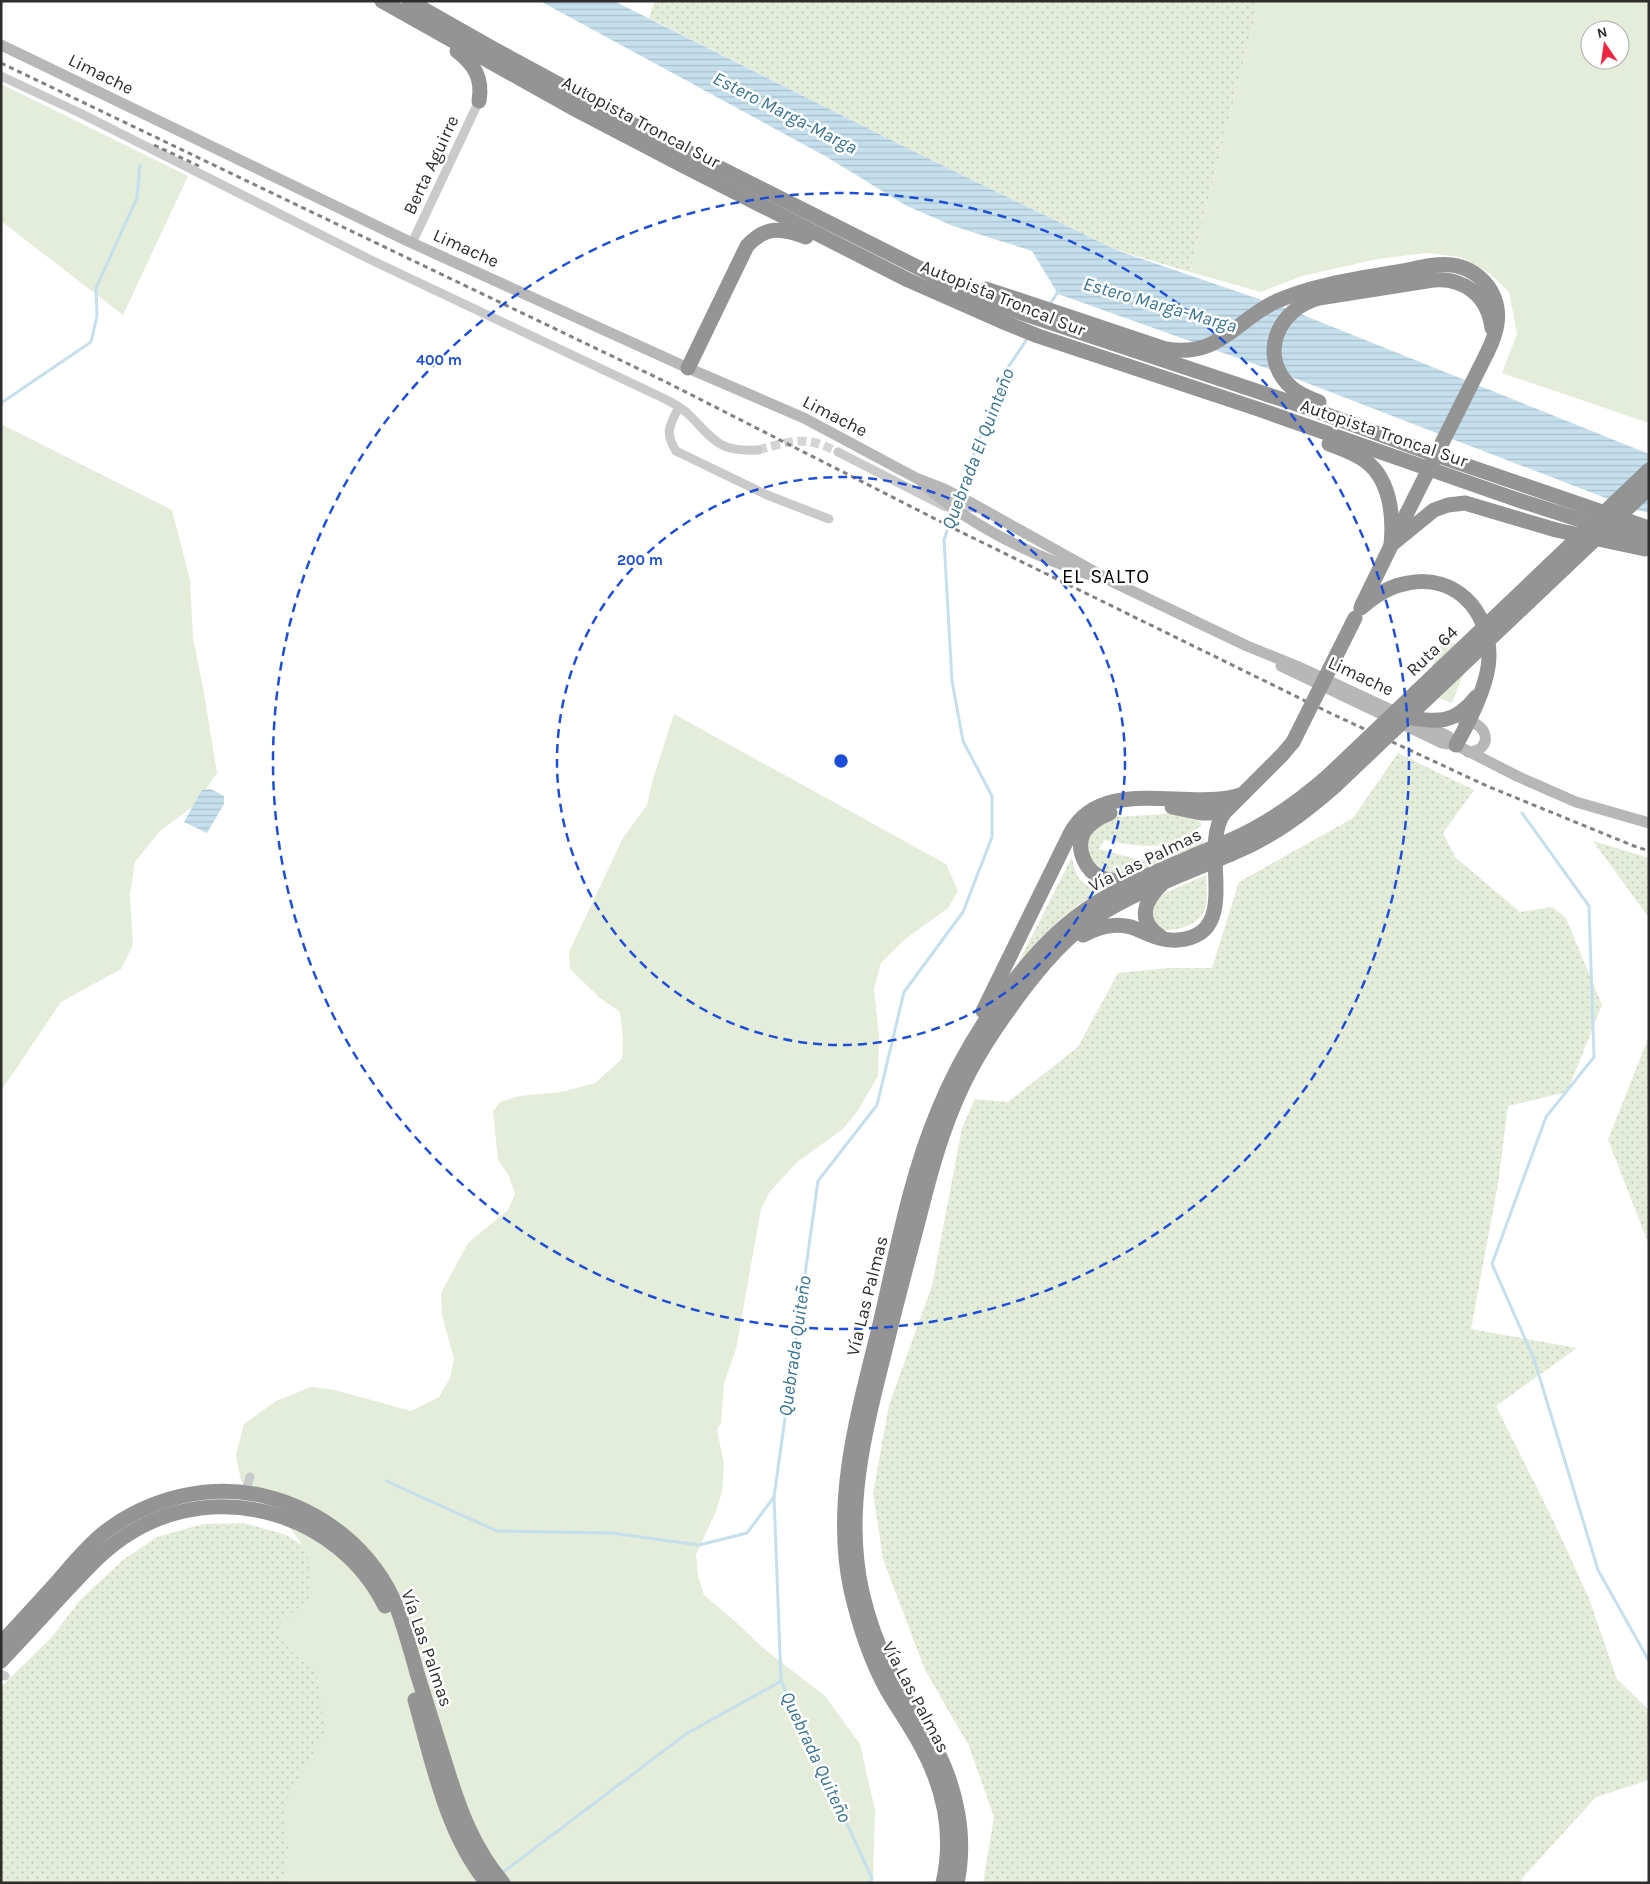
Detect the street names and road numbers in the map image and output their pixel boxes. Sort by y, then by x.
street label: Limache [65,49,137,99]
street label: Autopista Troncal Sur [558,71,724,173]
street label: Berta Aguirre [398,112,464,218]
street label: Limache [430,224,502,272]
street label: Autopista Troncal Sur [917,255,1089,341]
street label: Limache [799,390,871,442]
street label: Autopista Troncal Sur [1297,394,1471,472]
street label: Ruta 64 [1402,621,1462,681]
street label: Limache [1325,651,1397,701]
street label: Vía Las Palmas [1085,823,1205,897]
street label: Vía Las Palmas [841,1234,893,1358]
street label: Vía Las Palmas [397,1586,457,1710]
street label: Vía Las Palmas [877,1638,955,1756]

